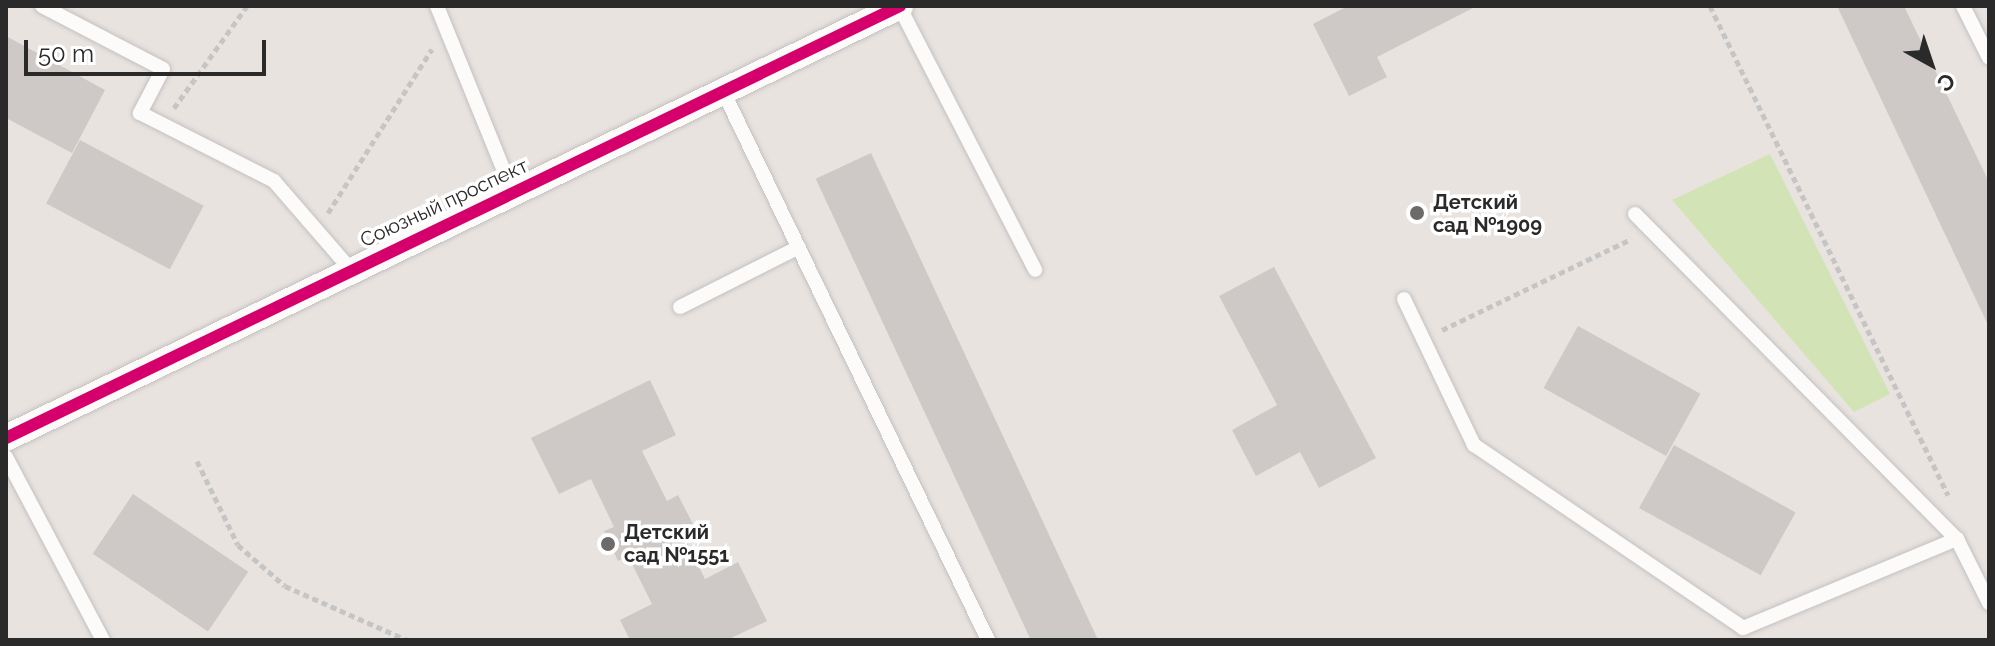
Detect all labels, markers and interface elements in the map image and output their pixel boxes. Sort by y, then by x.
scale bar [28,24,270,74]
north arrow [1891,24,1971,104]
text: 50 m [38,39,94,68]
text: С [1932,68,1961,97]
street label: Союзный проспект [356,154,532,252]
place label: Детский сад №1909 [1433,190,1542,237]
marker: Детский сад №1909 [1408,204,1426,222]
place label: Детский сад №1551 [624,520,729,567]
marker: Детский сад №1551 [599,535,617,553]

